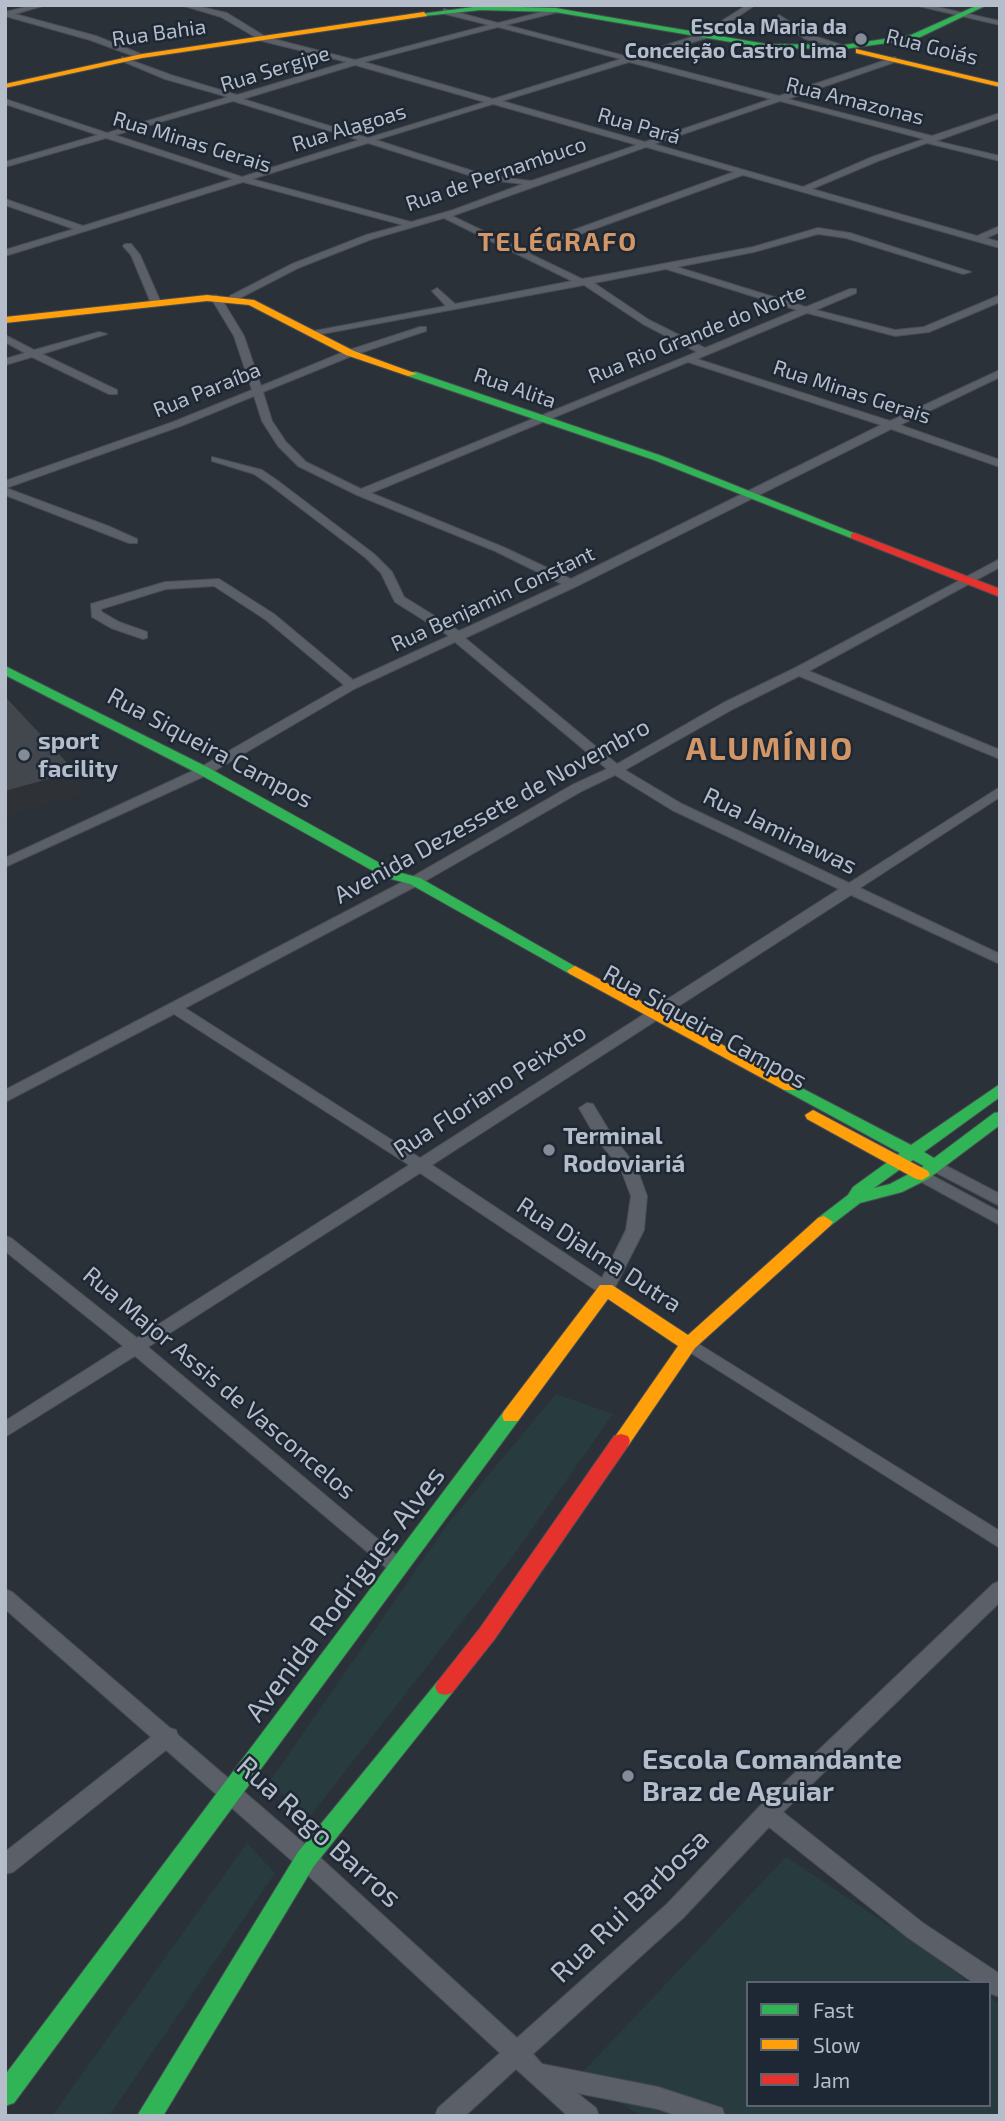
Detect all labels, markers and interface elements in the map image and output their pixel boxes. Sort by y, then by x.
street label: Rua Bahia [110,14,208,52]
place label: Escola Maria da Conceição Castro Lima [625,14,847,64]
street label: Rua Goiás [884,23,980,71]
marker: Escola Maria da Conceição Castro Lima [853,31,869,47]
street label: Rua Sergipe [217,40,333,98]
street label: Rua Amazonas [783,72,927,130]
street label: Rua Alagoas [289,99,409,157]
street label: Rua Pará [595,102,683,150]
street label: Rua Minas Gerais [110,106,274,178]
street label: Rua de Pernambuco [402,131,590,217]
district label: TELÉGRAFO [479,226,637,258]
street label: Rua Rio Grande do Norte [585,279,809,389]
street label: Rua Minas Gerais [770,355,934,429]
street label: Rua Paraíba [150,357,264,423]
street label: Rua Alita [471,362,559,414]
street label: Rua Benjamin Constant [387,541,599,657]
street label: Rua Siqueira Campos [102,682,318,814]
street label: Avenida Dezessete de Novembro [329,712,655,910]
place label: sport facility [38,727,118,783]
district label: ALUMÍNIO [687,730,853,768]
marker: sport facility [16,747,32,763]
street label: Rua Jaminawas [698,781,862,881]
street label: Rua Siqueira Campos [598,959,812,1095]
street label: Rua Floriano Peixoto [388,1018,592,1164]
place label: Terminal Rodoviariá [563,1122,685,1178]
marker: Terminal Rodoviariá [541,1142,557,1158]
street label: Rua Djalma Dutra [511,1191,687,1319]
street label: Rua Major Assis de Vasconcelos [77,1261,361,1505]
street label: Avenida Rodrigues Alves [238,1460,452,1728]
place label: Escola Comandante Braz de Aguiar [642,1743,902,1809]
street label: Rua Rego Barros [230,1749,408,1915]
marker: Escola Comandante Braz de Aguiar [620,1768,636,1784]
street label: Rua Rui Barbosa [544,1822,716,1990]
legend [746,1981,991,2107]
text: Fast [813,1997,854,2022]
text: Slow [813,2032,860,2057]
text: Jam [813,2067,850,2092]

